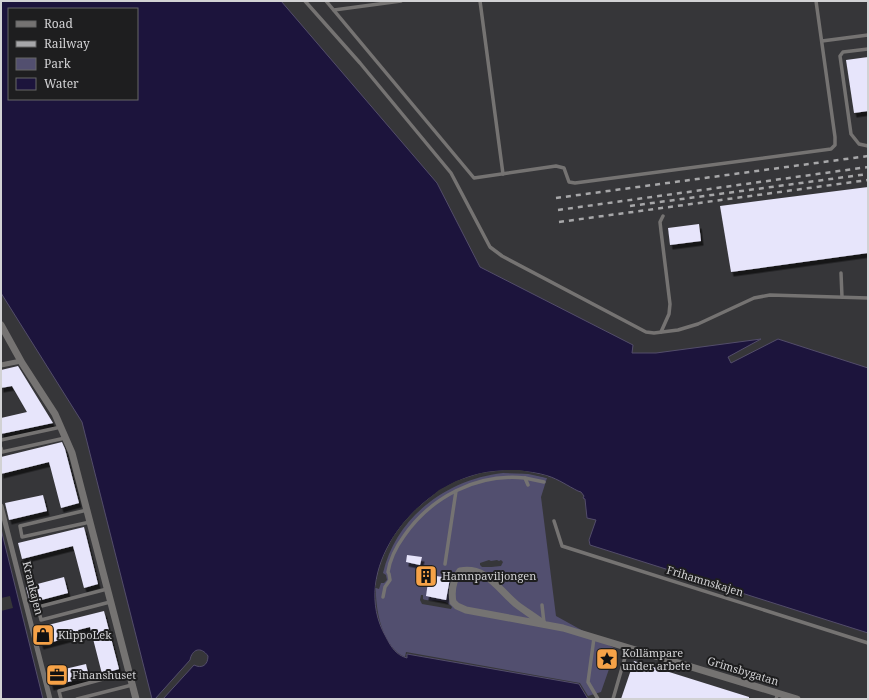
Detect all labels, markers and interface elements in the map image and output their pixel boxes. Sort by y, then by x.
legend [8,8,138,100]
text: Road [44,15,74,32]
text: Railway [44,35,90,52]
text: Park [44,55,72,72]
text: Water [44,75,79,92]
street label: Krankajen [20,559,47,616]
street label: Frihamnskajen [665,562,745,599]
building icon: Hamnpaviljongen [413,563,439,589]
place label: Hamnpaviljongen [442,568,536,583]
shop icon: KlippoLek [30,622,56,648]
place label: KlippoLek [58,627,112,642]
place label: Kollämpare under arbete [622,645,691,673]
place icon: Kollämpare under arbete [594,646,620,672]
street label: Grimsbygatan [706,653,781,689]
office icon: Finanshuset [44,662,70,688]
place label: Finanshuset [72,667,136,682]

